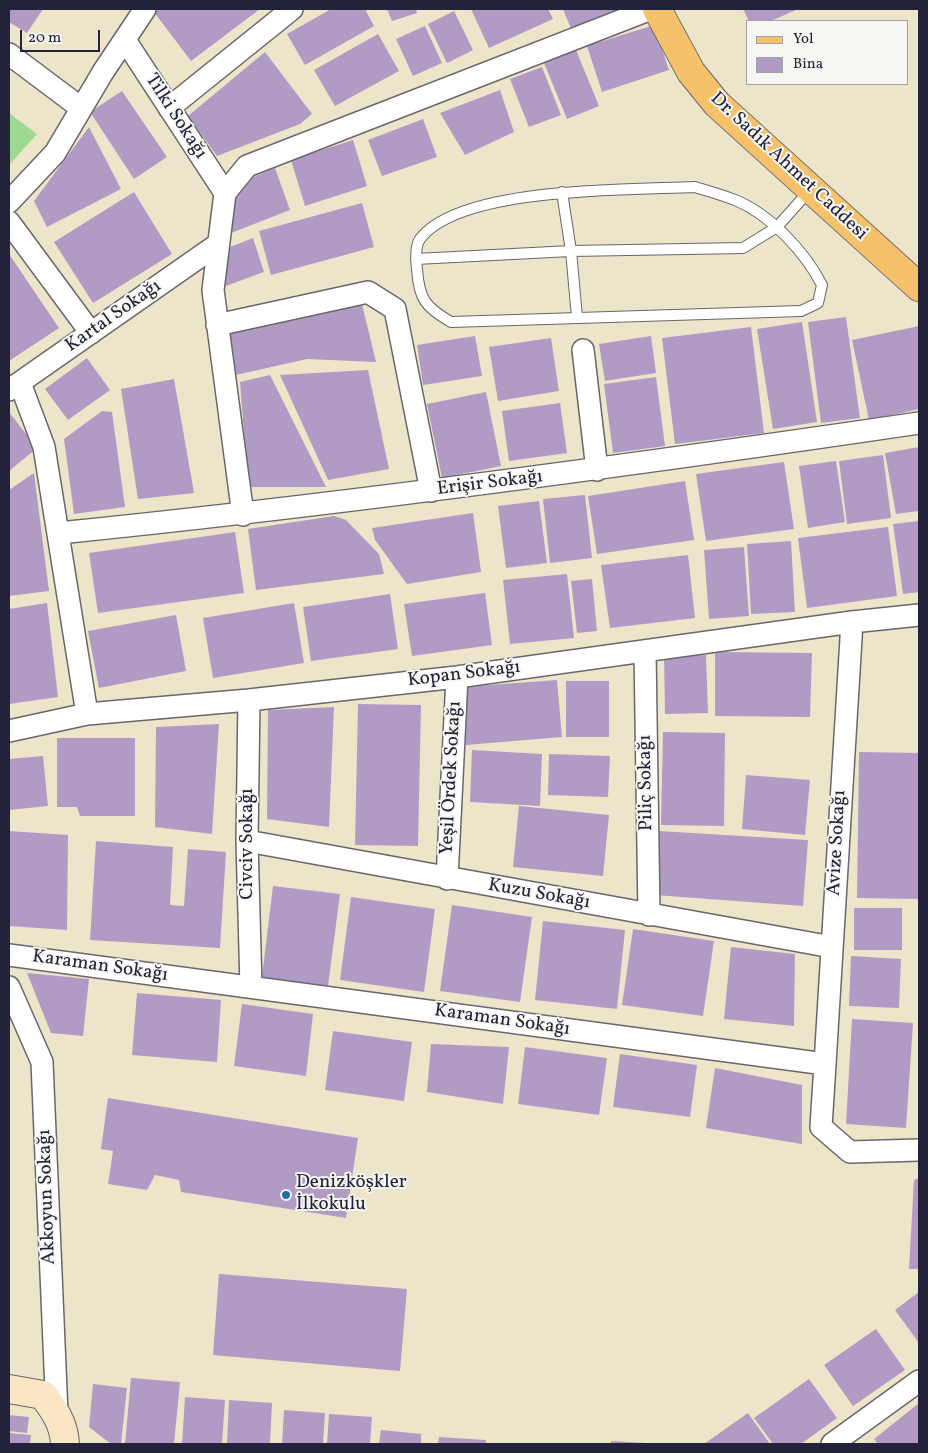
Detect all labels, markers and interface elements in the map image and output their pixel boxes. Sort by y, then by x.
scale bar [22,20,102,52]
legend [746,20,908,85]
text: 20 m [28,28,61,49]
text: Yol [793,29,813,50]
text: Bina [793,54,823,75]
street label: Tilki Sokağı [139,70,211,164]
street label: Dr. Sadık Ahmet Caddesi [705,88,871,246]
street label: Kartal Sokağı [62,276,166,358]
street label: Erişir Sokağı [436,466,544,502]
street label: Kopan Sokağı [406,657,522,693]
street label: Yeşil Ördek Sokağı [437,701,467,855]
street label: Piliç Sokağı [635,735,659,831]
street label: Civciv Sokağı [238,788,260,900]
street label: Avize Sokağı [824,789,852,897]
street label: Kuzu Sokağı [486,875,592,915]
street label: Karaman Sokağı [31,946,169,988]
street label: Karaman Sokağı [433,1000,571,1042]
street label: Akkoyun Sokağı [34,1129,62,1265]
place label: Denizköşkler İlkokulu [296,1173,407,1217]
marker: Denizköşkler İlkokulu [280,1189,292,1201]

